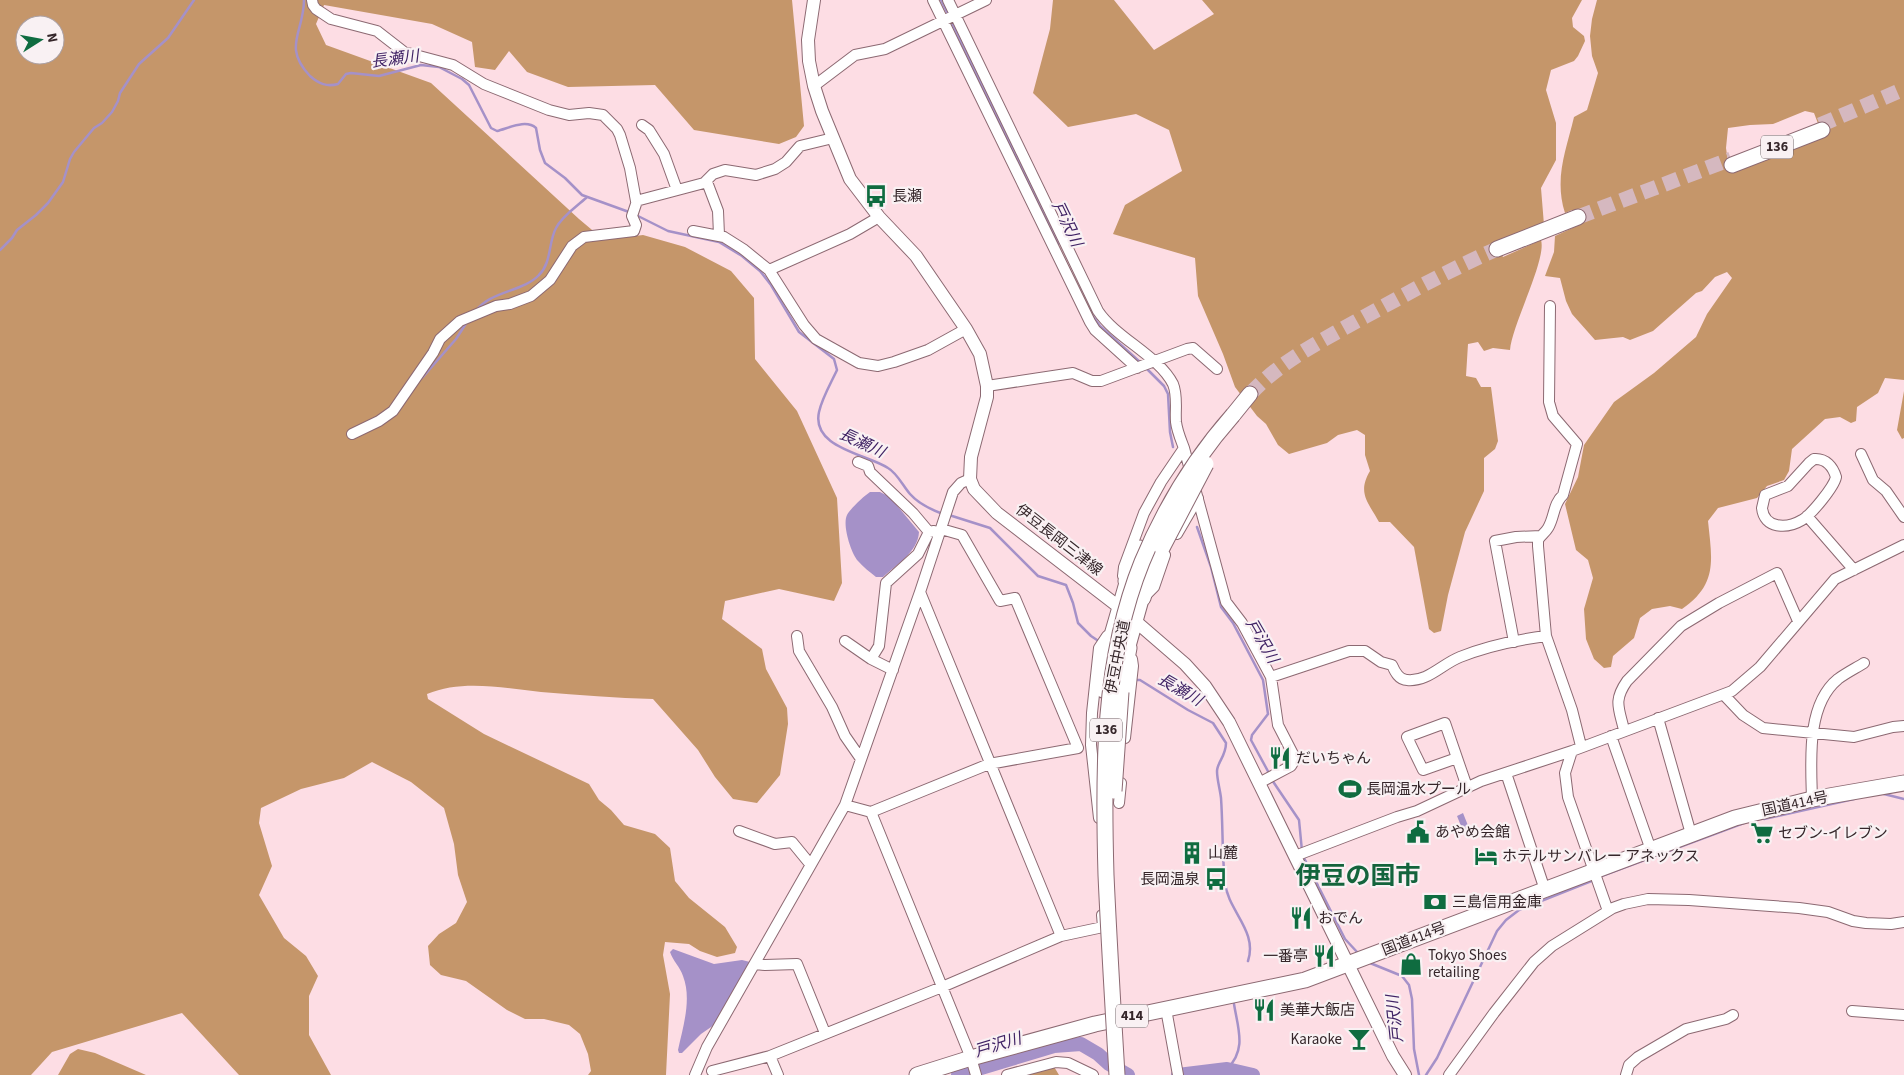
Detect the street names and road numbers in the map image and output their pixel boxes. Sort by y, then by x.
road number: 136 [1761,136,1793,158]
street label: 伊豆長岡三津線 [1011,499,1107,581]
street label: 伊豆中央道 [1101,618,1135,696]
road number: 136 [1090,718,1122,742]
street label: 国道414号 [1760,787,1830,821]
street label: 国道414号 [1379,917,1449,961]
road number: 414 [1116,1004,1148,1028]

